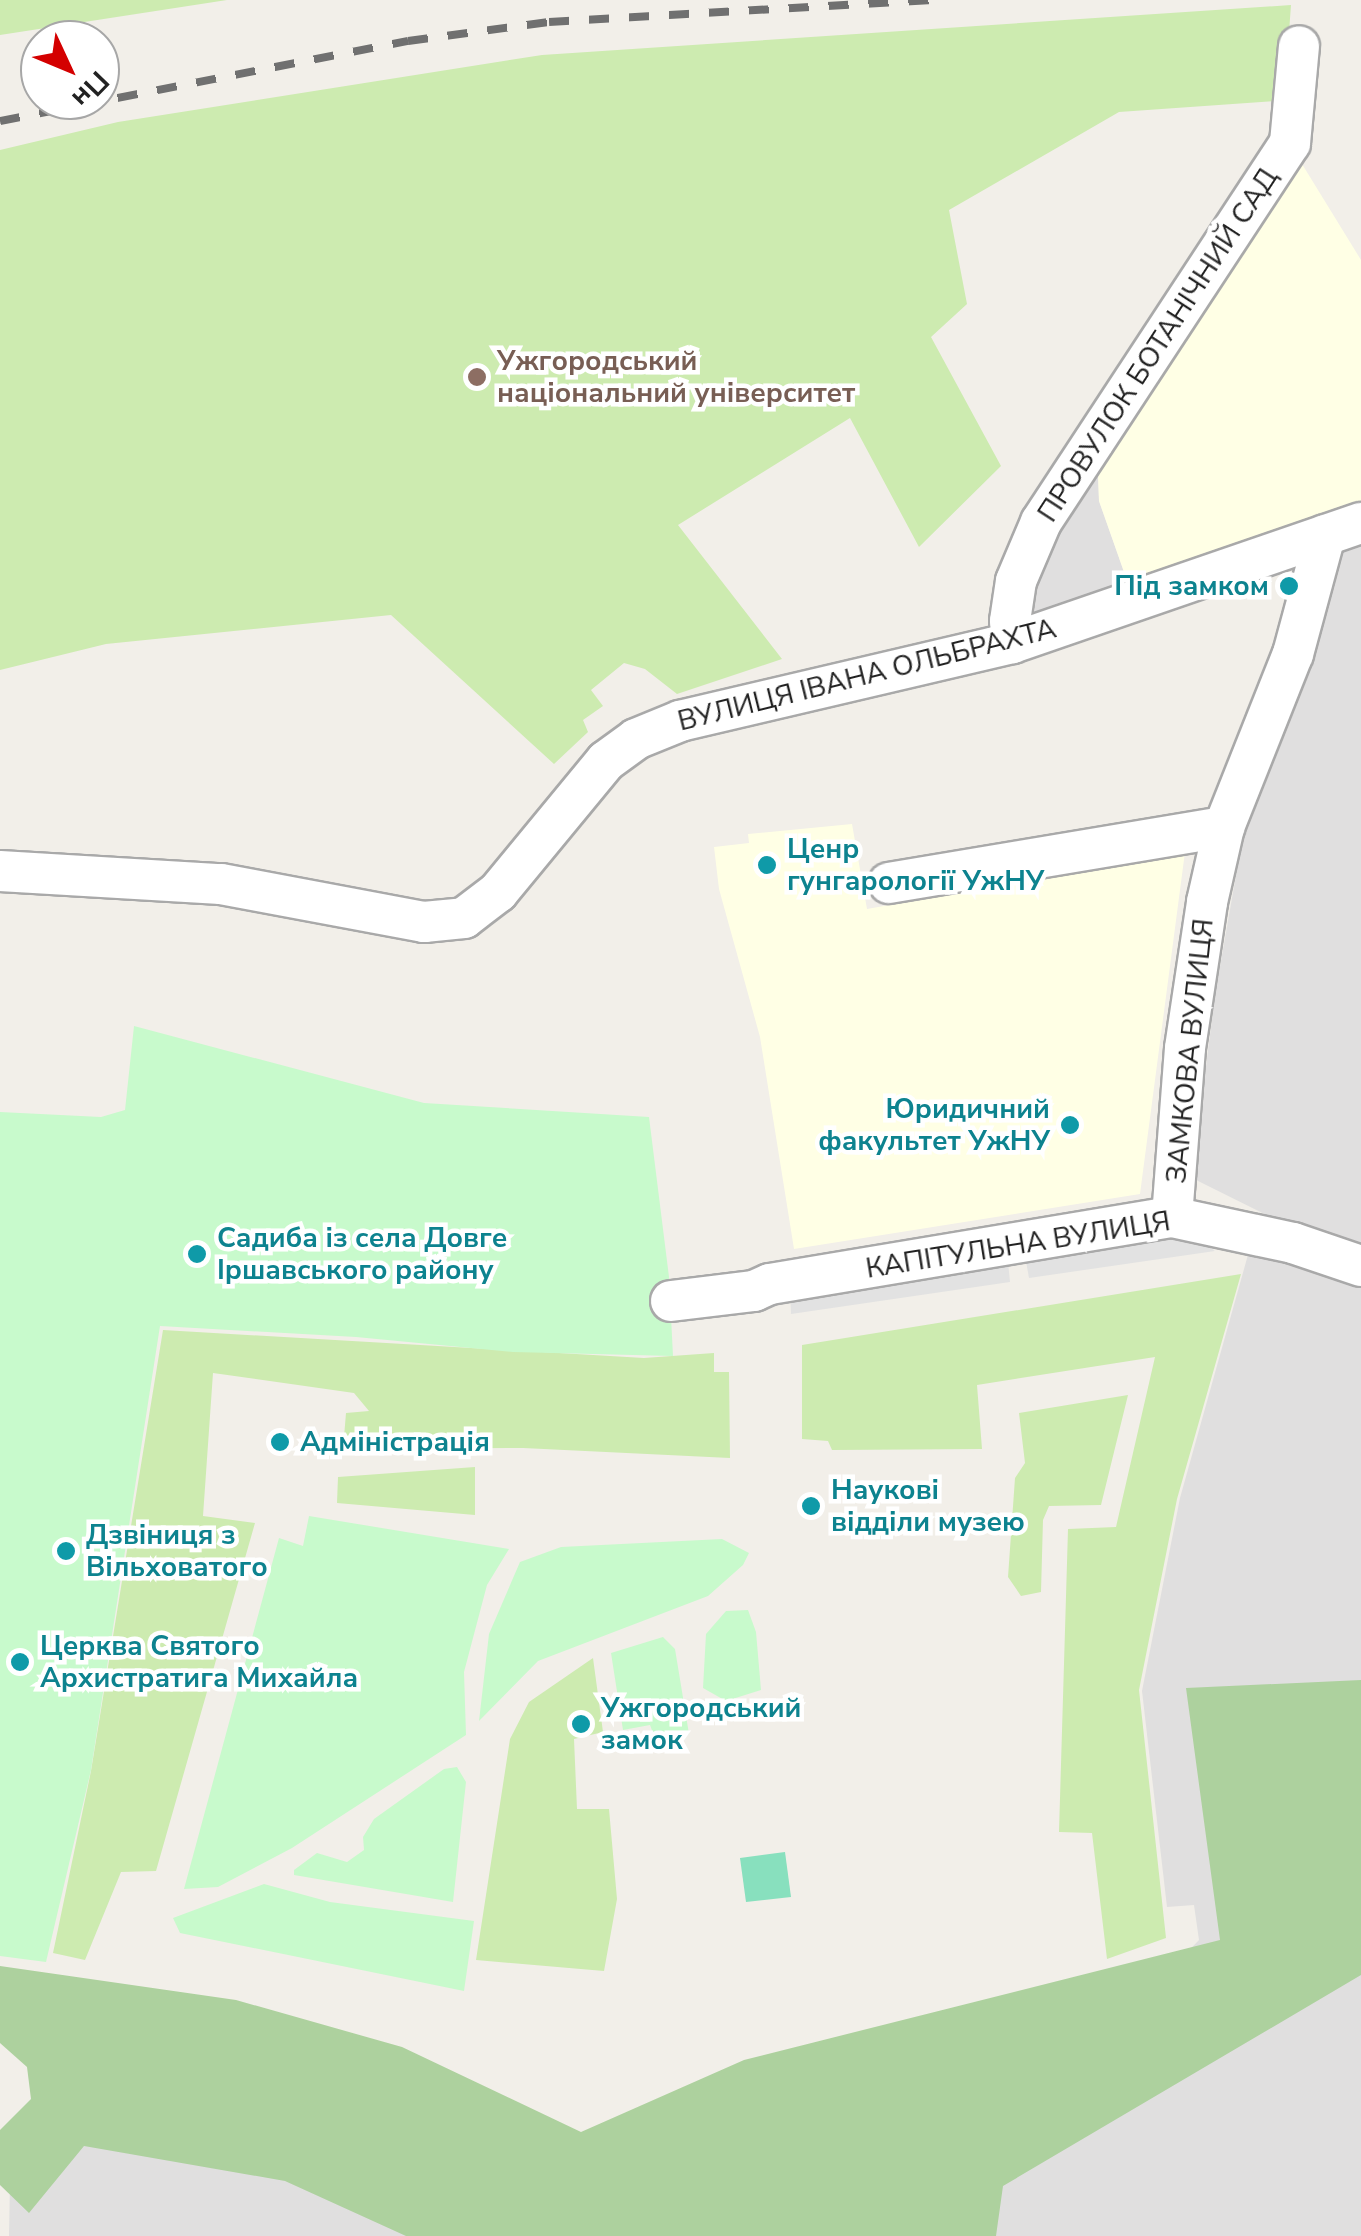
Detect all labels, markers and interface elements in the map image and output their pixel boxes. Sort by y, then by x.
north arrow [20,20,120,120]
text: Пн [63,62,117,116]
street label: ПРОВУЛОК БОТАНІЧНИЙ САД [1031,162,1285,528]
place label: Ужгородський національний університет [497,344,855,410]
marker: Ужгородський національний університет [466,366,488,388]
place label: Під замком [1114,569,1269,603]
marker: Під замком [1278,575,1300,597]
street label: ВУЛИЦЯ ІВАНА ОЛЬБРАХТА [674,612,1060,738]
place label: Ценр гунгарології УжНУ [787,832,1044,898]
marker: Ценр гунгарології УжНУ [756,854,778,876]
street label: ЗАМКОВА ВУЛИЦЯ [1159,917,1221,1185]
place label: Юридичний факультет УжНУ [818,1092,1050,1158]
marker: Юридичний факультет УжНУ [1059,1114,1081,1136]
street label: КАПІТУЛЬНА ВУЛИЦЯ [863,1204,1173,1286]
place label: Садиба із села Довге Іршавського району [217,1221,507,1287]
marker: Садиба із села Довге Іршавського району [186,1243,208,1265]
place label: Адміністрація [300,1425,490,1459]
marker: Адміністрація [269,1431,291,1453]
place label: Наукові відділи музею [831,1473,1025,1539]
marker: Наукові відділи музею [800,1495,822,1517]
place label: Дзвіниця з Вільховатого [86,1518,268,1584]
marker: Дзвіниця з Вільховатого [55,1540,77,1562]
place label: Церква Святого Архистратига Михайла [40,1629,358,1695]
marker: Церква Святого Архистратига Михайла [9,1651,31,1673]
place label: Ужгородський замок [601,1691,802,1757]
marker: Ужгородський замок [570,1713,592,1735]

